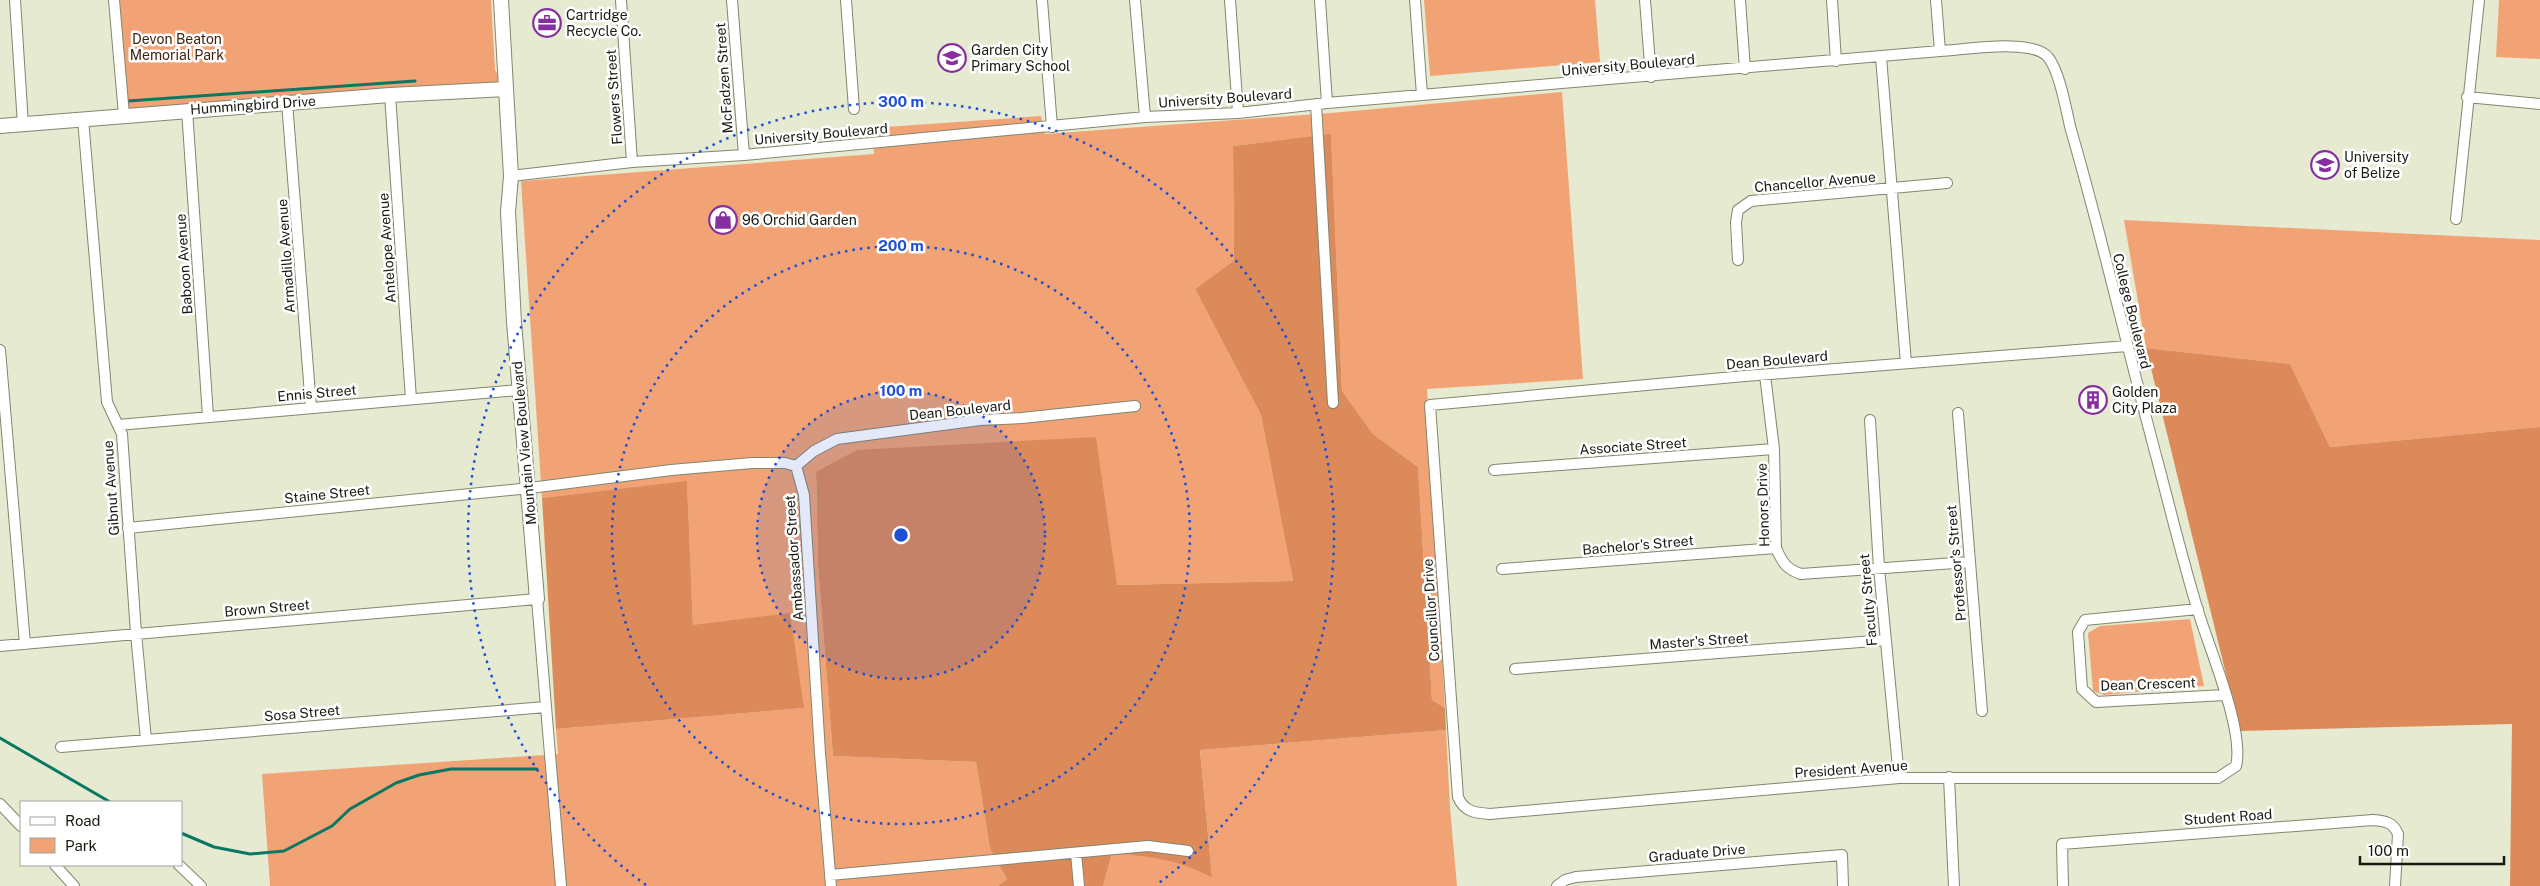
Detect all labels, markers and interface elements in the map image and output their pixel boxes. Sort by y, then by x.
place label: Cartridge Recycle Co. [566,7,641,39]
office icon: Cartridge Recycle Co. [532,8,562,38]
street label: McFadzen Street [712,22,736,134]
park label: Devon Beaton Memorial Park [130,31,224,63]
place label: Garden City Primary School [971,42,1070,74]
school or university icon: Garden City Primary School [937,43,967,73]
street label: Flowers Street [603,49,625,145]
street label: University Boulevard [1561,51,1695,79]
street label: University Boulevard [1158,85,1292,111]
street label: Hummingbird Drive [190,93,316,117]
text: 300 m [878,93,924,110]
street label: University Boulevard [754,120,888,148]
place label: University of Belize [2344,149,2410,181]
school or university icon: University of Belize [2310,150,2340,180]
street label: Chancellor Avenue [1754,169,1876,195]
street label: Antelope Avenue [375,192,399,304]
street label: Armadillo Avenue [274,198,298,314]
shop icon: 96 Orchid Garden [708,205,738,235]
place label: 96 Orchid Garden [742,212,857,228]
street label: Baboon Avenue [172,213,195,315]
text: 200 m [878,237,924,254]
street label: College Boulevard [2110,252,2154,370]
street label: Dean Boulevard [1725,348,1829,372]
street label: Mountain View Boulevard [509,360,539,526]
street label: Ennis Street [277,382,357,404]
text: 100 m [880,382,922,399]
place label: Golden City Plaza [2112,384,2177,416]
building icon: Golden City Plaza [2078,385,2108,415]
street label: Dean Boulevard [908,397,1012,423]
street label: Associate Street [1579,434,1687,458]
street label: Gibnut Avenue [100,440,122,536]
street label: Honors Drive [1754,463,1772,547]
street label: Staine Street [283,482,371,506]
street label: Ambassador Street [782,495,806,621]
street label: Professor's Street [1943,504,1969,622]
centre of rings [892,526,910,544]
street label: Bachelor's Street [1582,532,1694,558]
street label: Faculty Street [1856,553,1880,647]
street label: Councillor Drive [1419,558,1443,662]
street label: Brown Street [224,596,310,620]
street label: Master's Street [1649,630,1749,652]
street label: Dean Crescent [2100,674,2196,694]
street label: Sosa Street [263,702,341,724]
street label: President Avenue [1794,757,1908,781]
legend [20,801,182,866]
street label: Student Road [2183,806,2273,828]
text: Road [65,812,101,829]
scale bar [2360,834,2504,866]
text: Park [65,837,97,854]
street label: Graduate Drive [1648,841,1746,865]
text: 100 m [2368,842,2409,859]

